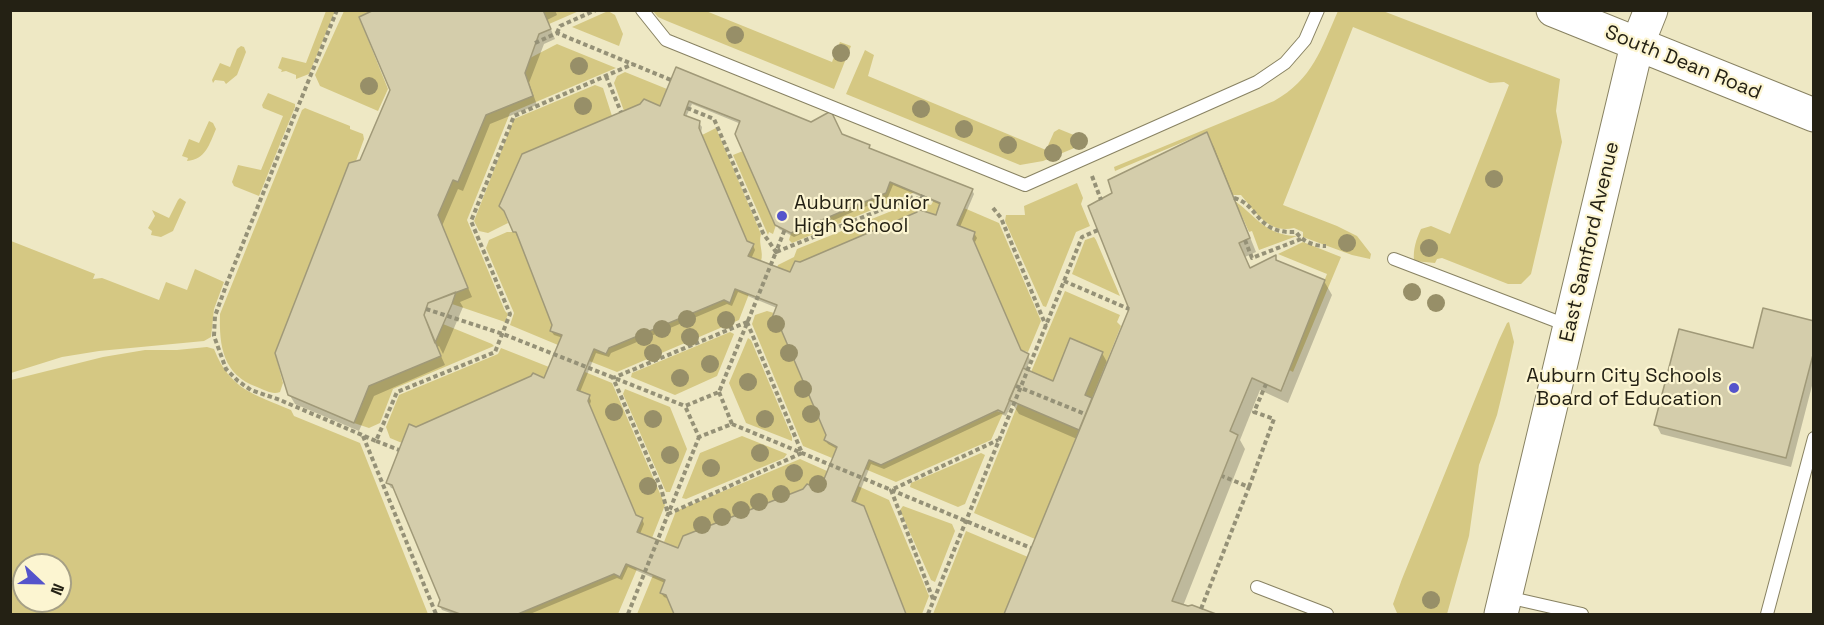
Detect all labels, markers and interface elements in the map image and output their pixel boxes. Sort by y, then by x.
street label: South Dean Road [1601,21,1765,105]
street label: East Samford Avenue [1555,140,1625,344]
place label: Auburn Junior High School [794,192,930,239]
marker: Auburn Junior High School [775,209,789,223]
place label: Auburn City Schools Board of Education [1526,365,1722,412]
marker: Auburn City Schools Board of Education [1727,381,1741,395]
north arrow [12,553,72,613]
text: N [46,580,69,598]

